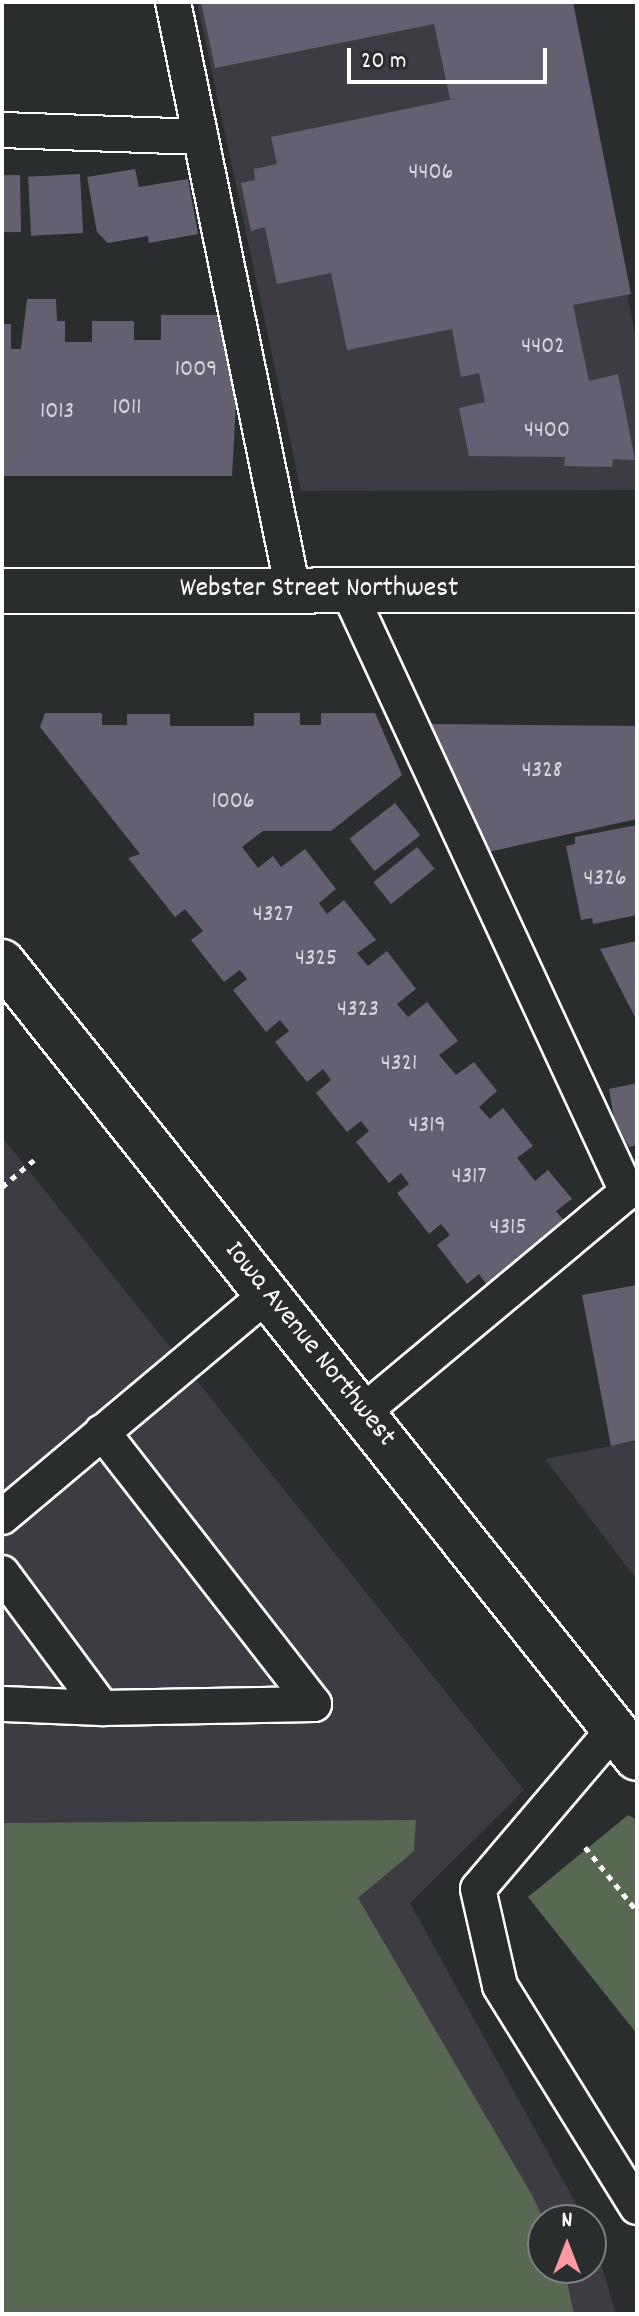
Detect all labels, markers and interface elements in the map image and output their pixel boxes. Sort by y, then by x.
scale bar [351,32,551,82]
text: 20 m [361,45,407,79]
house number: 4406 [409,160,453,188]
house number: 4402 [521,334,565,362]
house number: 1009 [175,357,217,385]
house number: 1011 [113,395,141,423]
house number: 1013 [40,399,74,427]
house number: 4400 [524,418,570,446]
street label: Webster Street Northwest [180,573,458,607]
house number: 4328 [522,758,562,786]
house number: 1006 [211,789,255,817]
house number: 4326 [584,866,626,894]
house number: 4327 [253,902,293,930]
house number: 4325 [295,946,337,974]
house number: 4323 [337,997,379,1025]
house number: 4321 [381,1051,417,1079]
house number: 4319 [409,1113,445,1141]
house number: 4317 [451,1164,487,1192]
house number: 4315 [490,1215,526,1243]
street label: Iowa Avenue Northwest [216,1236,402,1454]
north arrow [527,2204,607,2284]
text: N [562,2206,572,2237]

